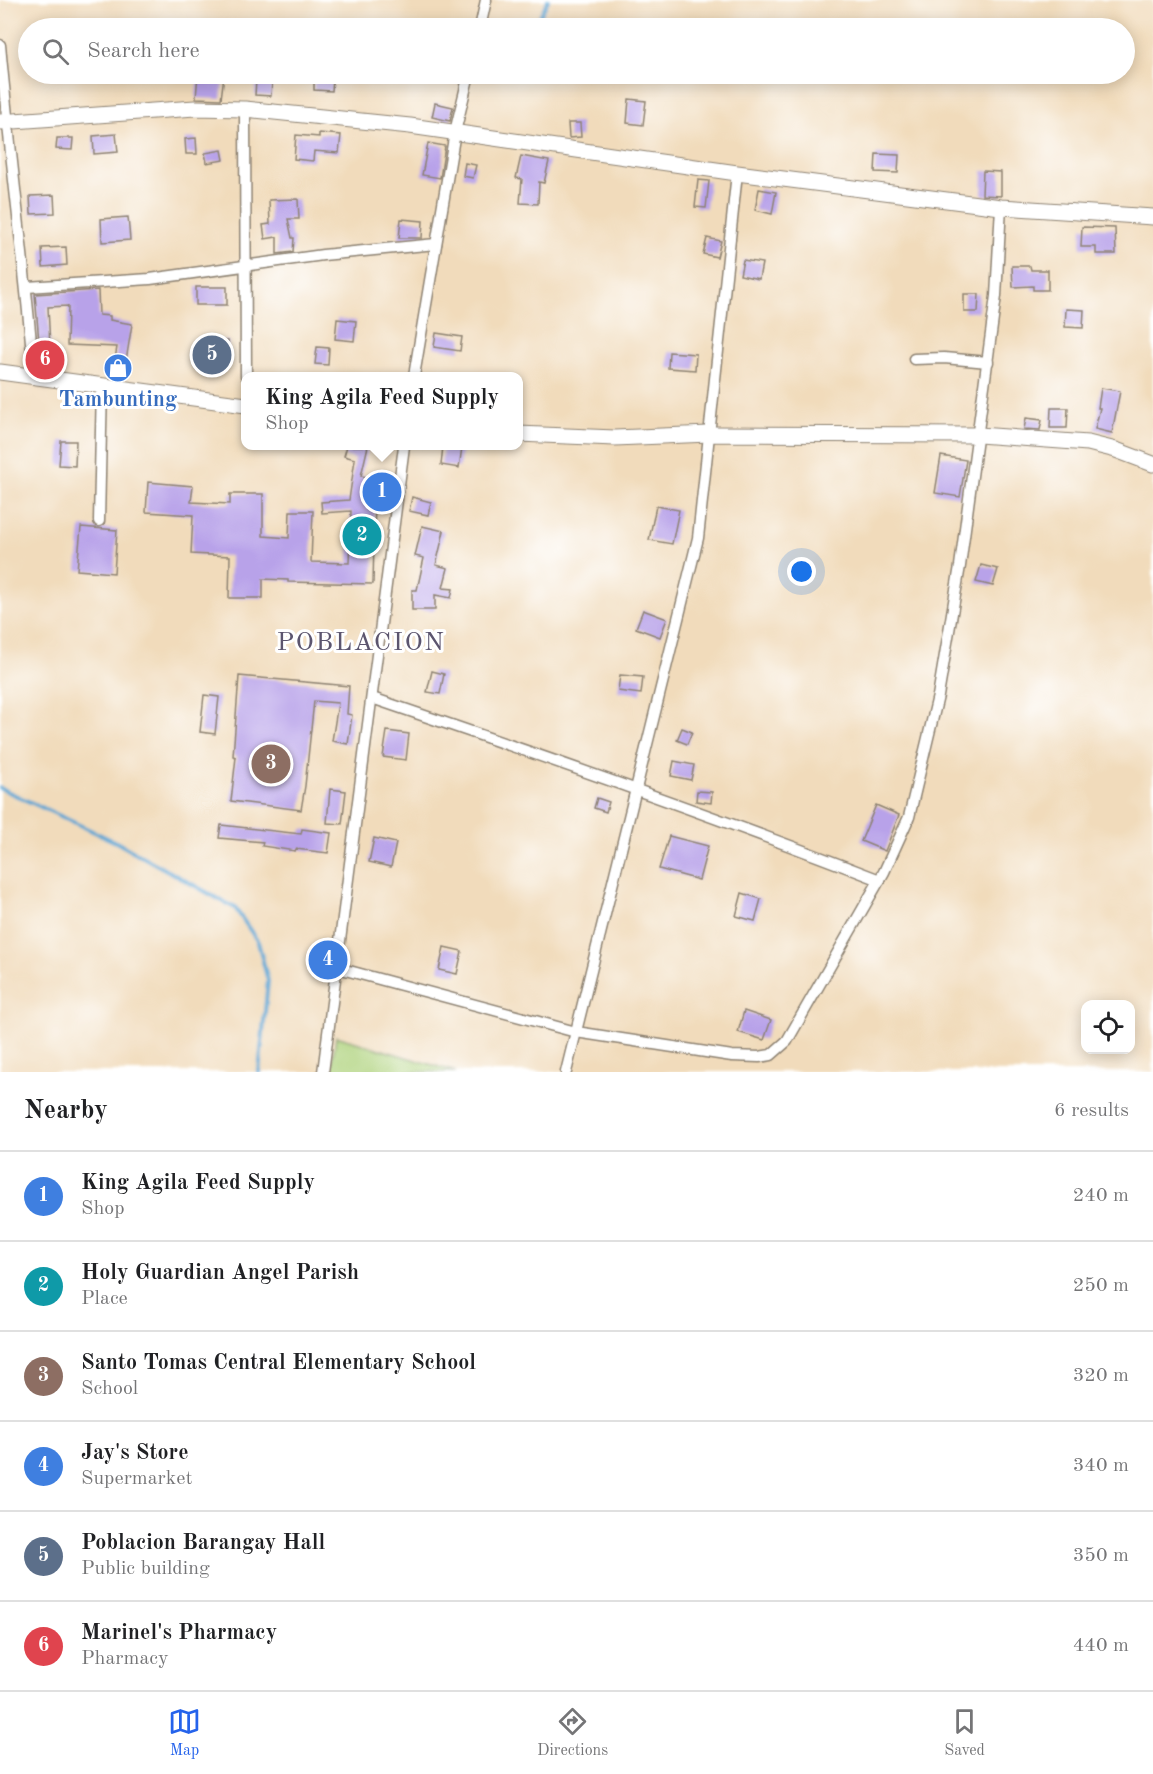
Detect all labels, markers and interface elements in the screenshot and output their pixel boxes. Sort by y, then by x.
search box [18,18,1135,84]
icon: search [39,35,72,68]
text: Search here [87,40,200,62]
pin: 5 [192,332,232,378]
pin: 6 [26,338,64,382]
shop icon: Tambunting [102,352,134,384]
popup [241,372,523,450]
text: King Agila Feed Supply [265,387,499,409]
place label: Tambunting [59,389,177,411]
text: Shop [265,414,309,434]
pin: 1 [362,470,401,514]
pin: 2 [342,514,382,558]
your location [787,557,816,586]
district label: POBLACION [276,630,446,656]
pin: 3 [252,742,290,786]
pin: 4 [308,938,348,982]
map controls [1081,1000,1135,1054]
button: locate [1081,1000,1135,1054]
text: Nearby [24,1098,108,1124]
text: 6 results [1054,1101,1129,1121]
text: King Agila Feed Supply [81,1172,315,1194]
text: 1 [38,1186,49,1206]
text: 240 m [1073,1186,1129,1206]
text: Shop [81,1199,125,1219]
text: Holy Guardian Angel Parish [81,1262,359,1284]
text: 2 [38,1276,49,1296]
text: 250 m [1073,1276,1129,1296]
text: Place [81,1289,128,1309]
text: Santo Tomas Central Elementary School [81,1352,476,1374]
text: 3 [38,1366,49,1386]
text: 320 m [1073,1366,1129,1386]
text: School [81,1379,138,1399]
text: Jay's Store [81,1442,189,1464]
text: 4 [38,1456,49,1476]
text: 340 m [1073,1456,1129,1476]
text: Supermarket [81,1469,192,1489]
text: Poblacion Barangay Hall [81,1532,325,1554]
text: 5 [38,1546,49,1566]
text: 350 m [1073,1546,1129,1566]
text: Public building [81,1559,210,1579]
text: Marinel's Pharmacy [81,1622,277,1644]
text: 6 [38,1636,49,1656]
text: 440 m [1073,1636,1129,1656]
text: Pharmacy [81,1649,169,1669]
tab: Map [168,1705,201,1761]
tab: Directions [537,1705,608,1761]
tab: Saved [944,1705,985,1761]

